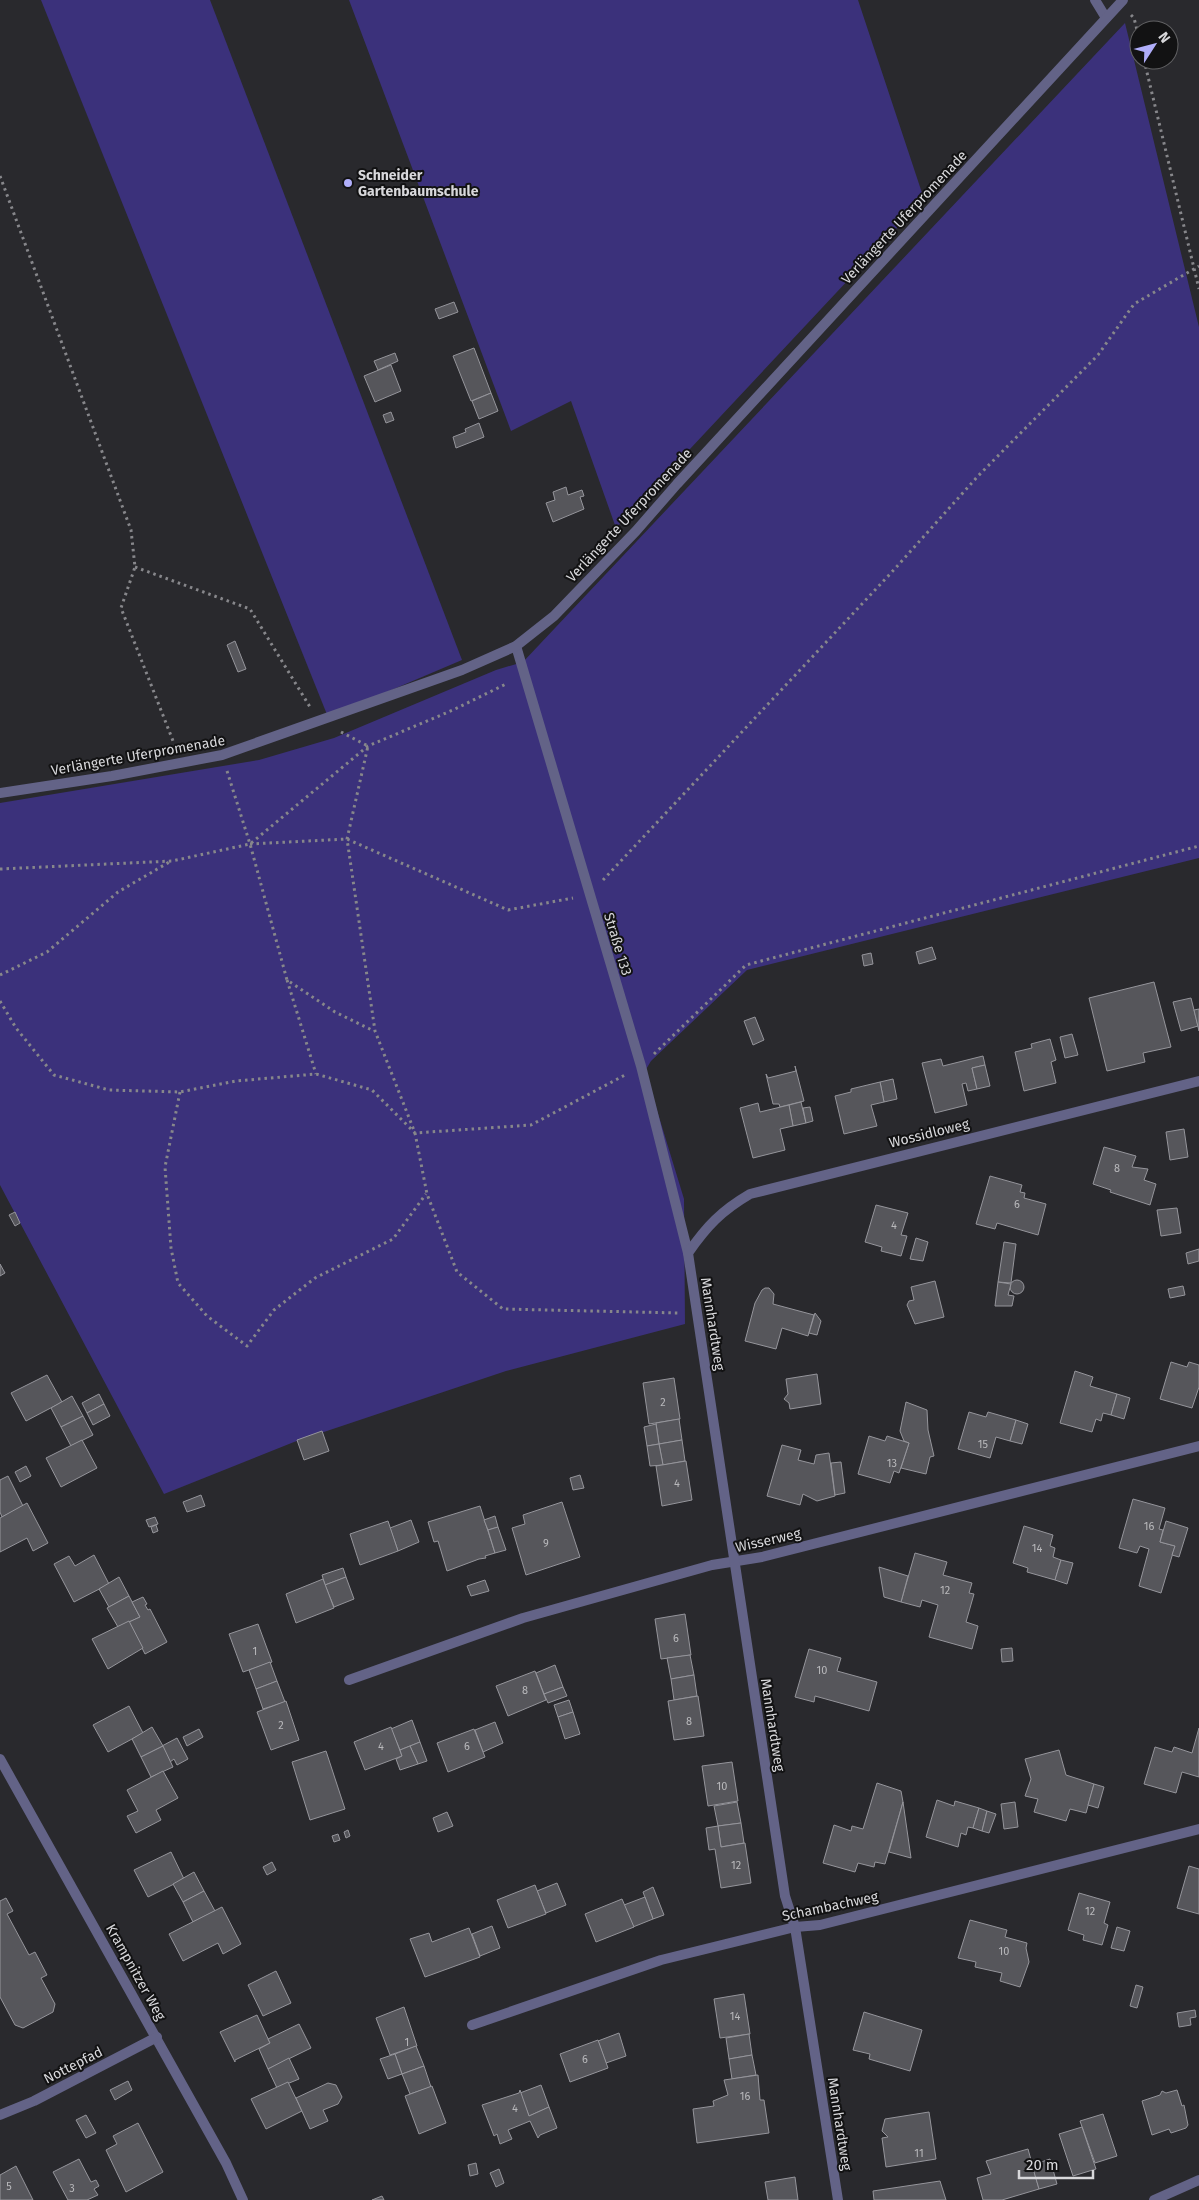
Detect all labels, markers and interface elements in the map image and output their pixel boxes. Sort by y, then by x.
north arrow [1129,20,1179,70]
text: N [1155,29,1174,46]
street label: Verlängerte Uferpromenade [838,147,971,288]
place label: Schneider Gartenbaumschule [358,167,479,200]
marker: Schneider Gartenbaumschule [342,177,354,189]
street label: Verlängerte Uferpromenade [563,445,696,586]
street label: Verlängerte Uferpromenade [50,732,226,779]
street label: Straße 133 [600,911,635,978]
street label: Wossidloweg [887,1115,972,1152]
house number: 8 [1114,1162,1120,1175]
house number: 6 [1014,1198,1020,1211]
house number: 4 [891,1219,897,1232]
street label: Mannhardtweg [697,1276,728,1373]
house number: 2 [660,1396,666,1409]
house number: 15 [978,1438,989,1451]
house number: 13 [887,1457,897,1470]
house number: 4 [674,1477,680,1490]
house number: 16 [1144,1520,1154,1533]
street label: Wisserweg [734,1525,803,1556]
house number: 9 [543,1537,549,1550]
house number: 14 [1032,1542,1042,1555]
house number: 12 [940,1584,950,1597]
house number: 6 [673,1632,679,1645]
house number: 1 [253,1645,257,1658]
house number: 10 [817,1664,827,1677]
street label: Mannhardtweg [757,1677,788,1774]
house number: 8 [522,1684,528,1697]
house number: 8 [686,1715,692,1728]
house number: 2 [278,1719,284,1732]
house number: 4 [378,1740,384,1753]
house number: 6 [464,1740,470,1753]
house number: 10 [717,1780,727,1793]
house number: 12 [731,1859,741,1872]
street label: Schambachweg [781,1888,880,1925]
house number: 12 [1085,1905,1095,1918]
street label: Krampnitzer Weg [102,1921,169,2024]
house number: 10 [999,1945,1009,1958]
house number: 14 [730,2010,740,2023]
house number: 1 [405,2036,409,2049]
street label: Nottepfad [41,2043,106,2088]
house number: 6 [582,2053,588,2066]
street label: Mannhardtweg [824,2076,855,2173]
house number: 16 [740,2090,750,2103]
house number: 4 [512,2102,518,2115]
house number: 11 [914,2147,924,2160]
scale bar [1019,2148,1093,2180]
text: 20 m [1026,2156,1059,2174]
house number: 5 [6,2180,12,2193]
house number: 3 [69,2182,75,2195]

